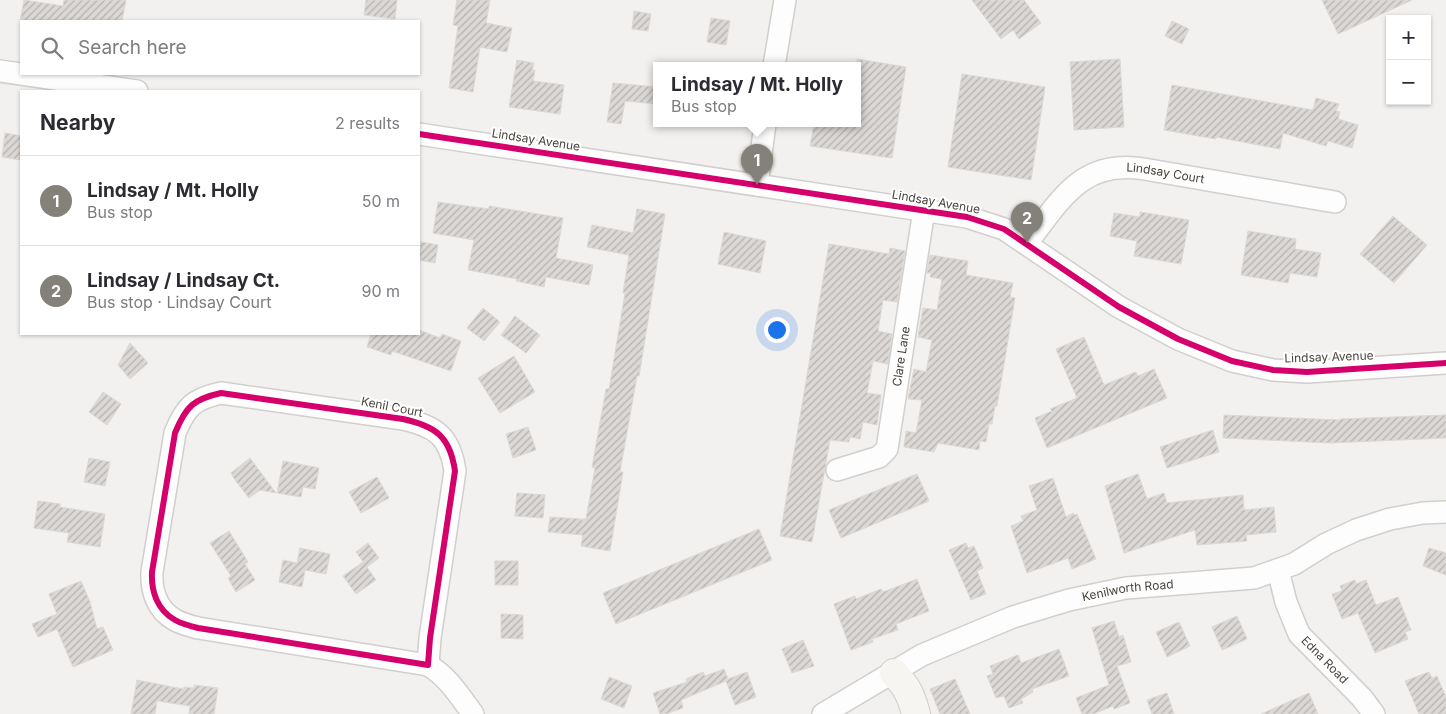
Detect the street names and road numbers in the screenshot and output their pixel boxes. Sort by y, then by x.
street label: Lindsay Avenue [491,125,581,154]
street label: Lindsay Court [1126,159,1206,186]
street label: Lindsay Avenue [891,186,981,217]
street label: Clare Lane [889,325,913,387]
street label: Lindsay Avenue [1284,347,1374,366]
street label: Kenil Court [360,393,424,420]
street label: Kenilworth Road [1080,576,1174,604]
street label: Edna Road [1298,633,1352,687]

